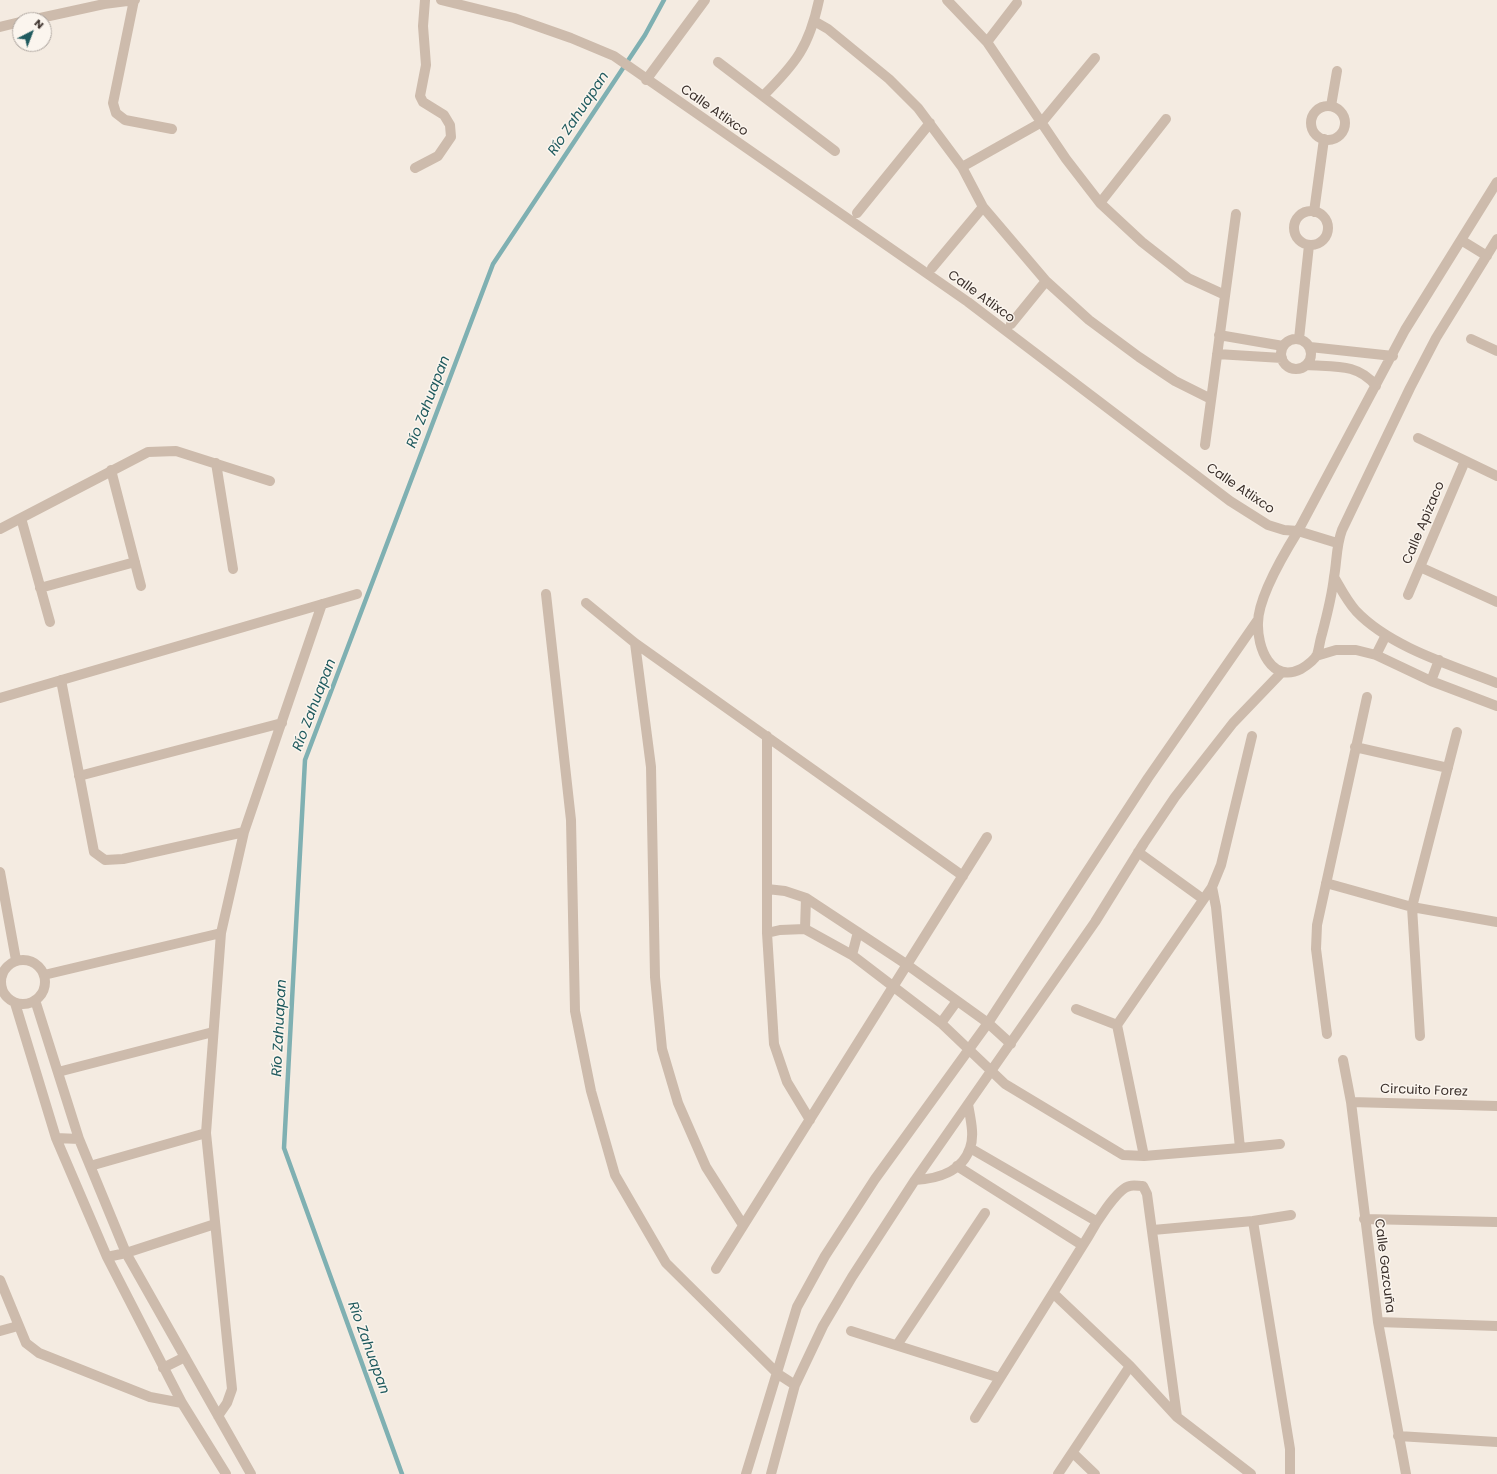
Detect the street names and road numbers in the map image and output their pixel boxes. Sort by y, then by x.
street label: Calle Atlixco [677,82,751,140]
street label: Calle Atlixco [944,267,1018,327]
street label: Calle Atlixco [1203,460,1277,518]
street label: Calle Apizaco [1400,479,1448,567]
street label: Circuito Forez [1380,1082,1468,1100]
street label: Calle Gazcuña [1370,1218,1398,1314]

